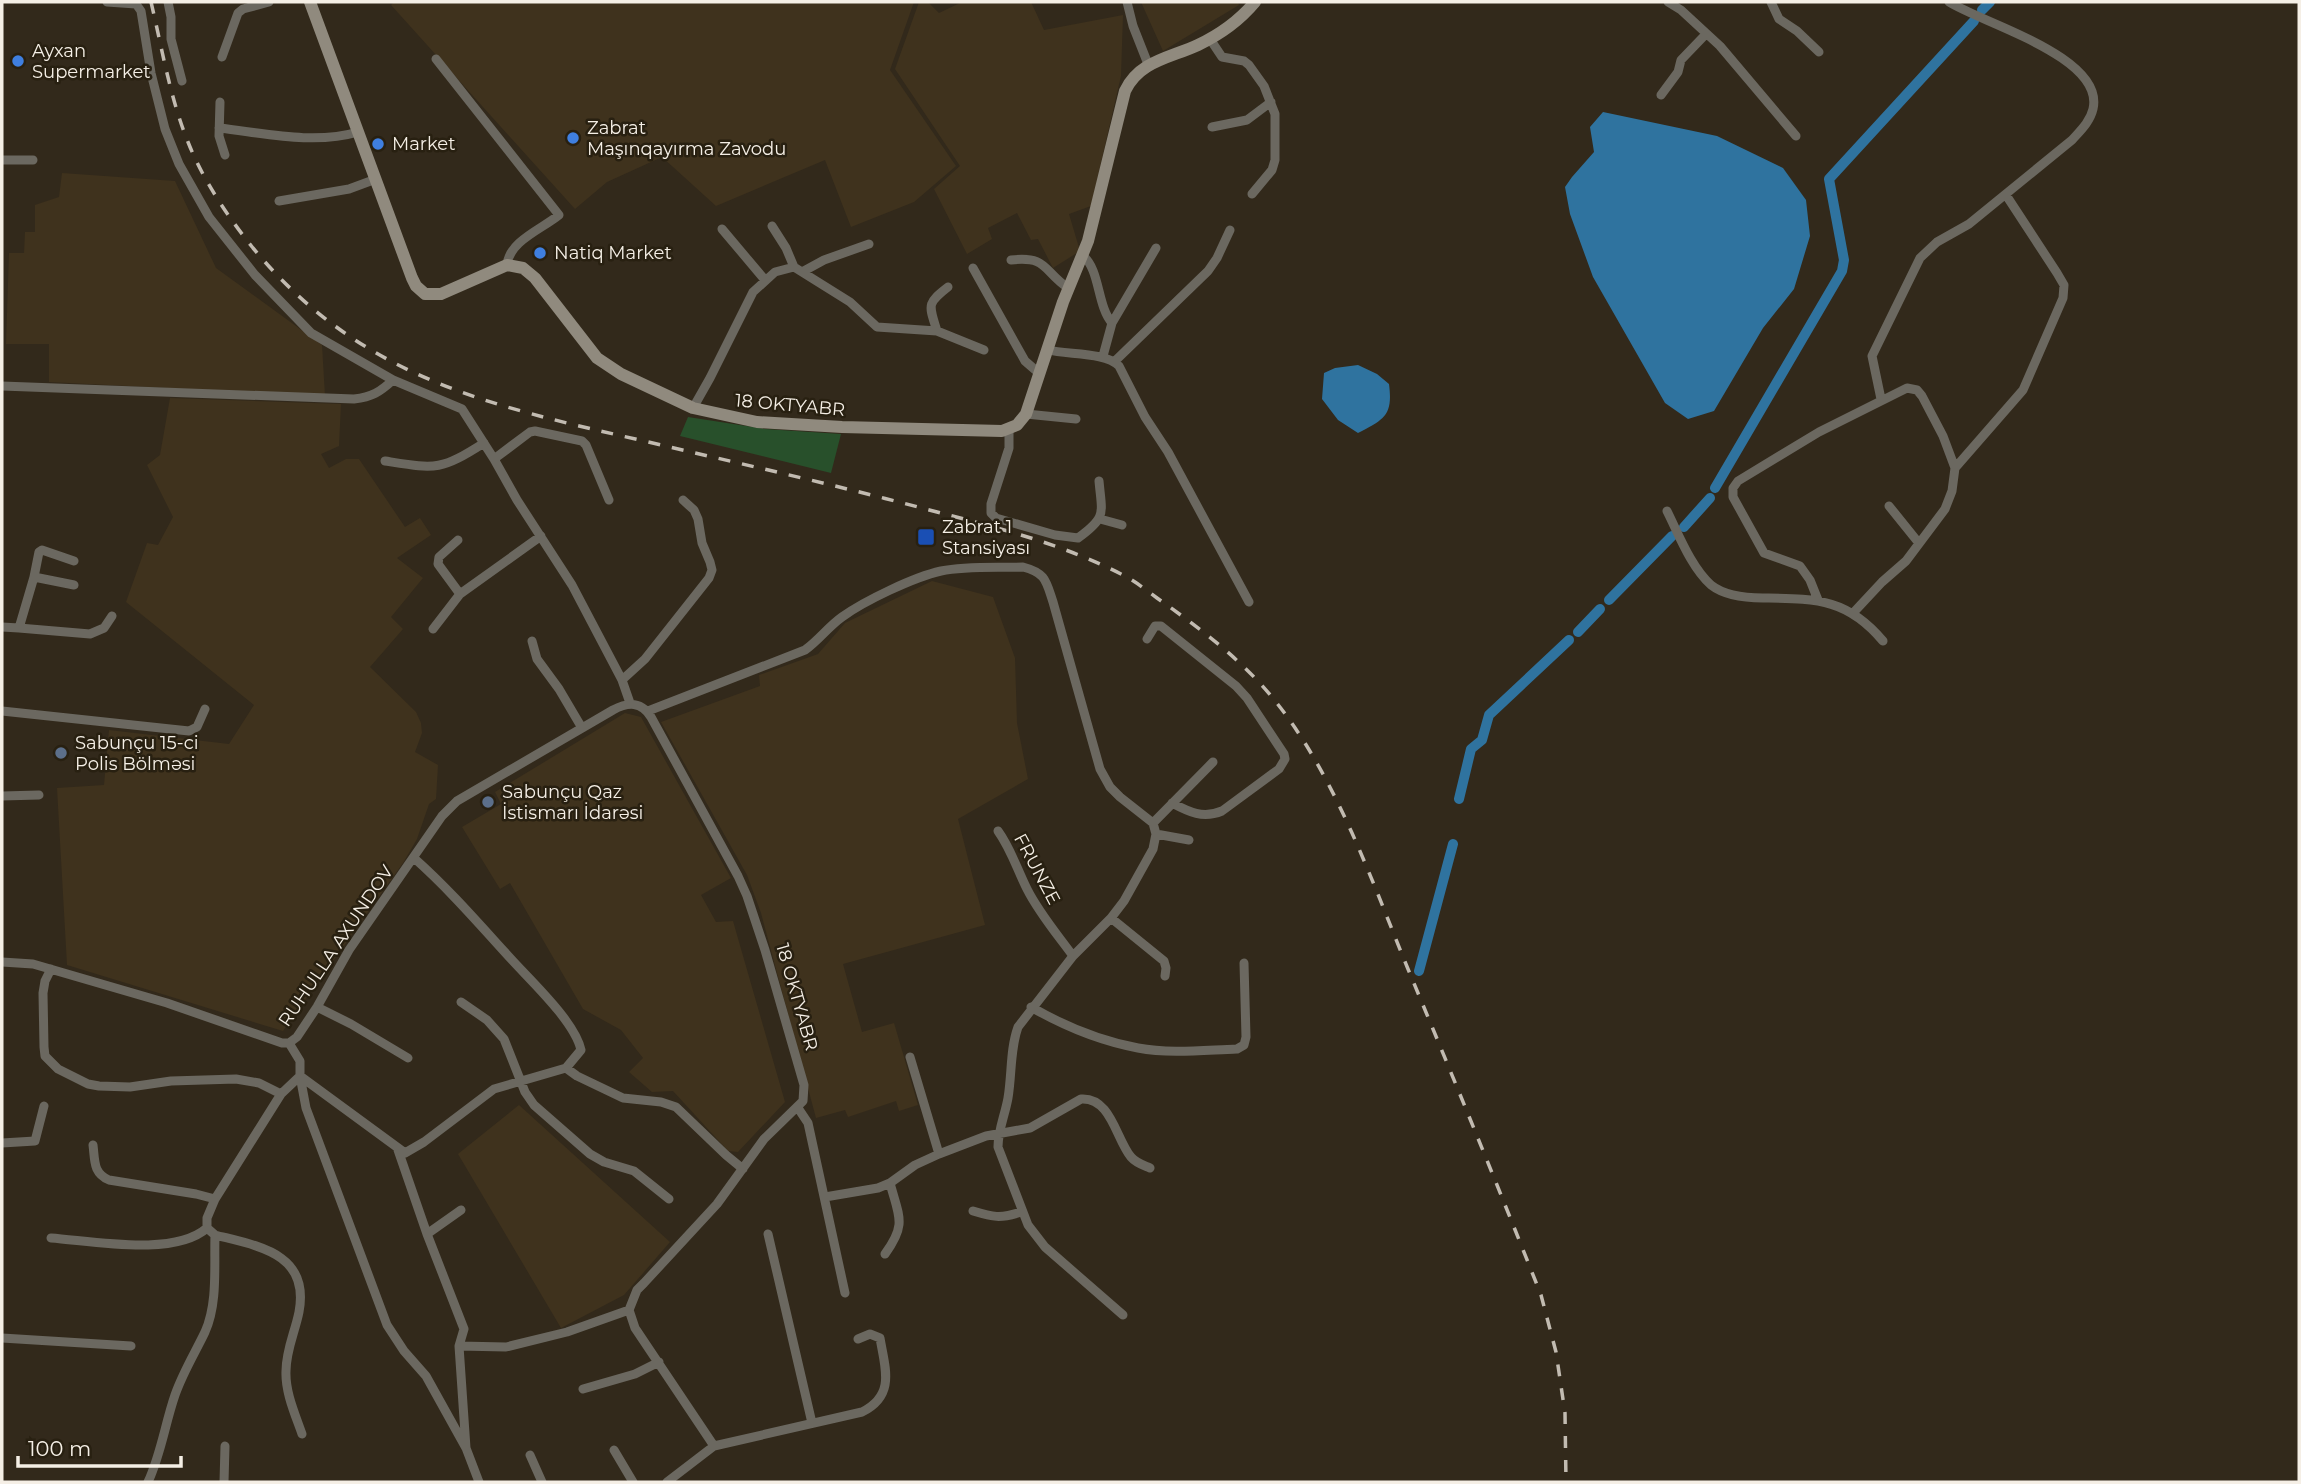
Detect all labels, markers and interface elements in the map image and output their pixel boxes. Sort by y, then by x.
place label: Ayxan Supermarket [32,40,151,83]
marker: Ayxan Supermarket [10,53,26,69]
place label: Zabrat Maşınqayırma Zavodu [587,117,786,160]
marker: Zabrat Maşınqayırma Zavodu [565,130,581,146]
place label: Market [392,133,455,155]
marker: Market [370,136,386,152]
place label: Natiq Market [554,242,672,264]
marker: Natiq Market [532,245,548,261]
street label: 18 OKTYABR [734,389,846,421]
place label: Zabrat 1 Stansiyası [942,516,1030,559]
marker: Zabrat 1 Stansiyası [916,527,936,547]
place label: Sabunçu 15-ci Polis Bölməsi [75,732,199,775]
marker: Sabunçu 15-ci Polis Bölməsi [53,745,69,761]
place label: Sabunçu Qaz İstismarı İdarəsi [502,781,643,824]
marker: Sabunçu Qaz İstismarı İdarəsi [480,794,496,810]
street label: FRUNZE [1009,830,1065,908]
street label: RUHULLA AXUNDOV [274,861,398,1031]
street label: 18 OKTYABR [771,941,823,1053]
scale bar [18,1424,180,1468]
text: 100 m [28,1436,91,1461]

